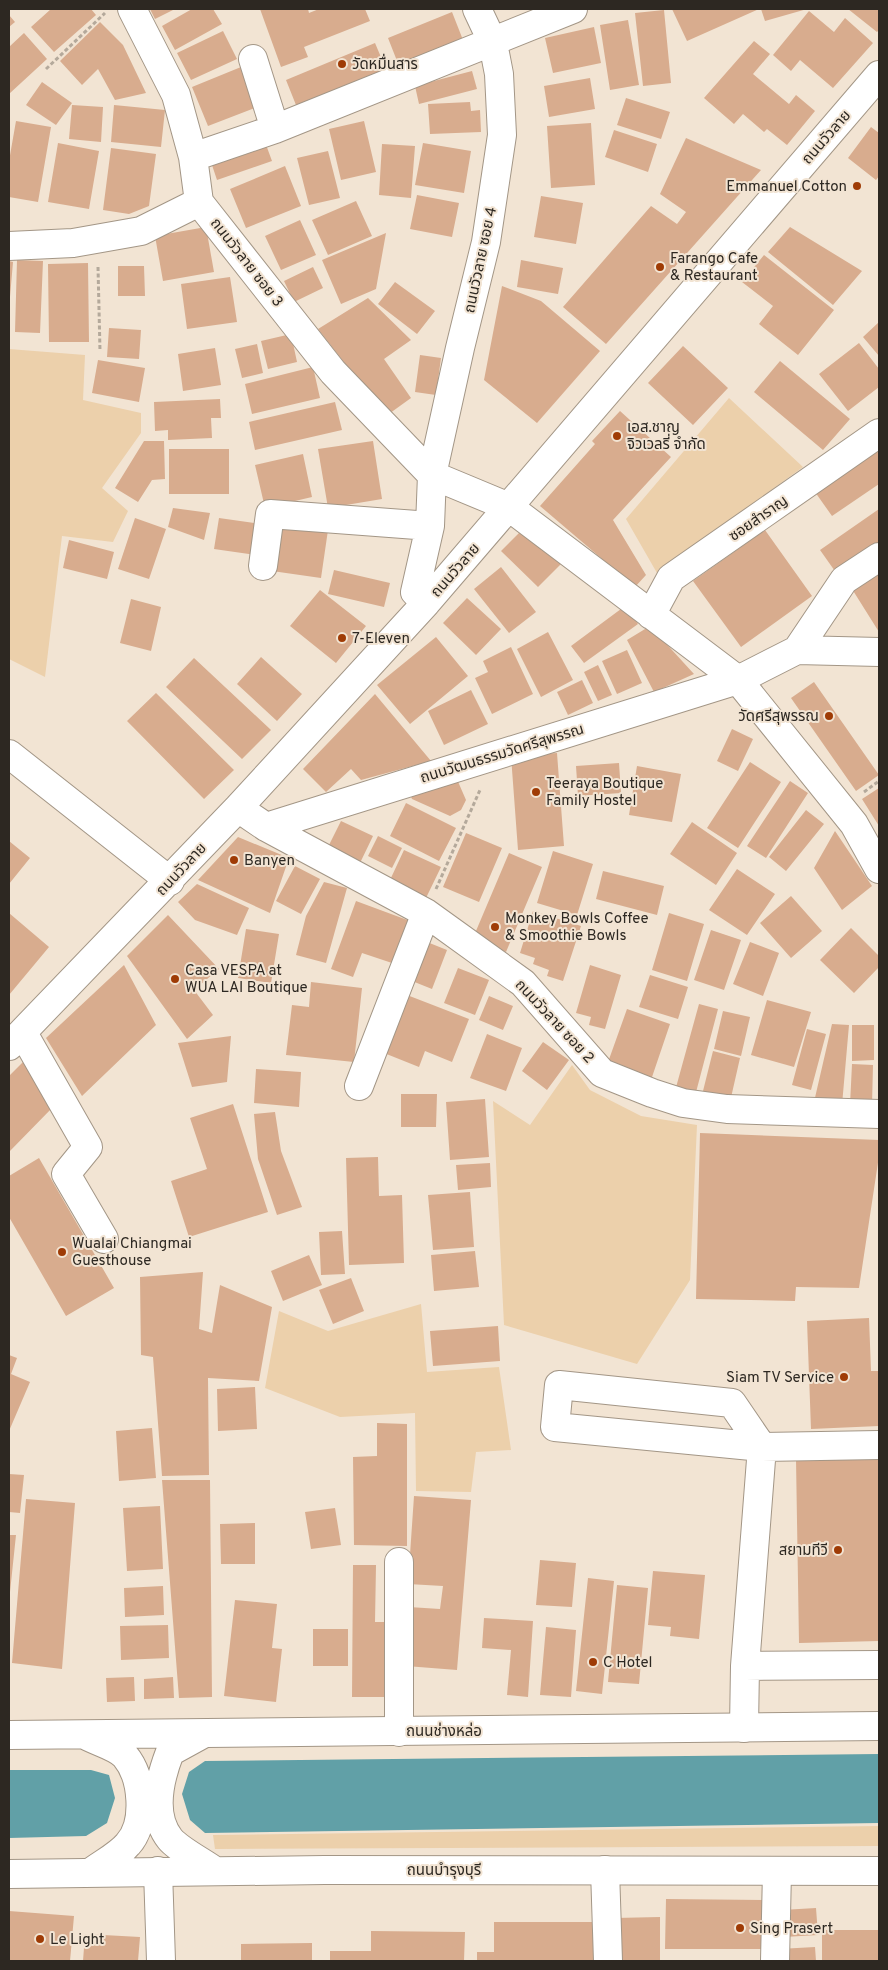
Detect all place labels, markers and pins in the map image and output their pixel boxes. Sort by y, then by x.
place label: วัดหมื่นสาร [352,53,418,75]
marker: วัดหมื่นสาร [336,58,348,70]
place label: Emmanuel Cotton [726,178,847,197]
marker: Emmanuel Cotton [851,180,863,192]
place label: Farango Cafe & Restaurant [670,250,758,286]
marker: Farango Cafe & Restaurant [654,261,666,273]
place label: เอส.ชาญ จิวเวลรี่ จำกัด [627,419,706,455]
marker: เอส.ชาญ จิวเวลรี่ จำกัด [611,430,623,442]
place label: 7-Eleven [352,630,410,649]
marker: 7-Eleven [336,632,348,644]
place label: วัดศรีสุพรรณ [738,708,819,727]
marker: วัดศรีสุพรรณ [823,710,835,722]
place label: Teeraya Boutique Family Hostel [546,775,663,811]
marker: Teeraya Boutique Family Hostel [530,786,542,798]
place label: Banyen [244,852,295,871]
marker: Banyen [228,854,240,866]
place label: Monkey Bowls Coffee & Smoothie Bowls [505,910,649,946]
marker: Monkey Bowls Coffee & Smoothie Bowls [489,921,501,933]
place label: Casa VESPA at WUA LAI Boutique [185,962,308,998]
marker: Casa VESPA at WUA LAI Boutique [169,973,181,985]
place label: Wualai Chiangmai Guesthouse [72,1235,192,1271]
marker: Wualai Chiangmai Guesthouse [56,1246,68,1258]
place label: Siam TV Service [726,1369,834,1388]
marker: Siam TV Service [838,1371,850,1383]
place label: สยามทีวี [779,1542,828,1561]
marker: สยามทีวี [832,1544,844,1556]
place label: C Hotel [603,1654,653,1673]
marker: C Hotel [587,1656,599,1668]
place label: Sing Prasert [750,1920,833,1939]
marker: Sing Prasert [734,1922,746,1934]
place label: Le Light [50,1931,105,1950]
marker: Le Light [34,1933,46,1945]

